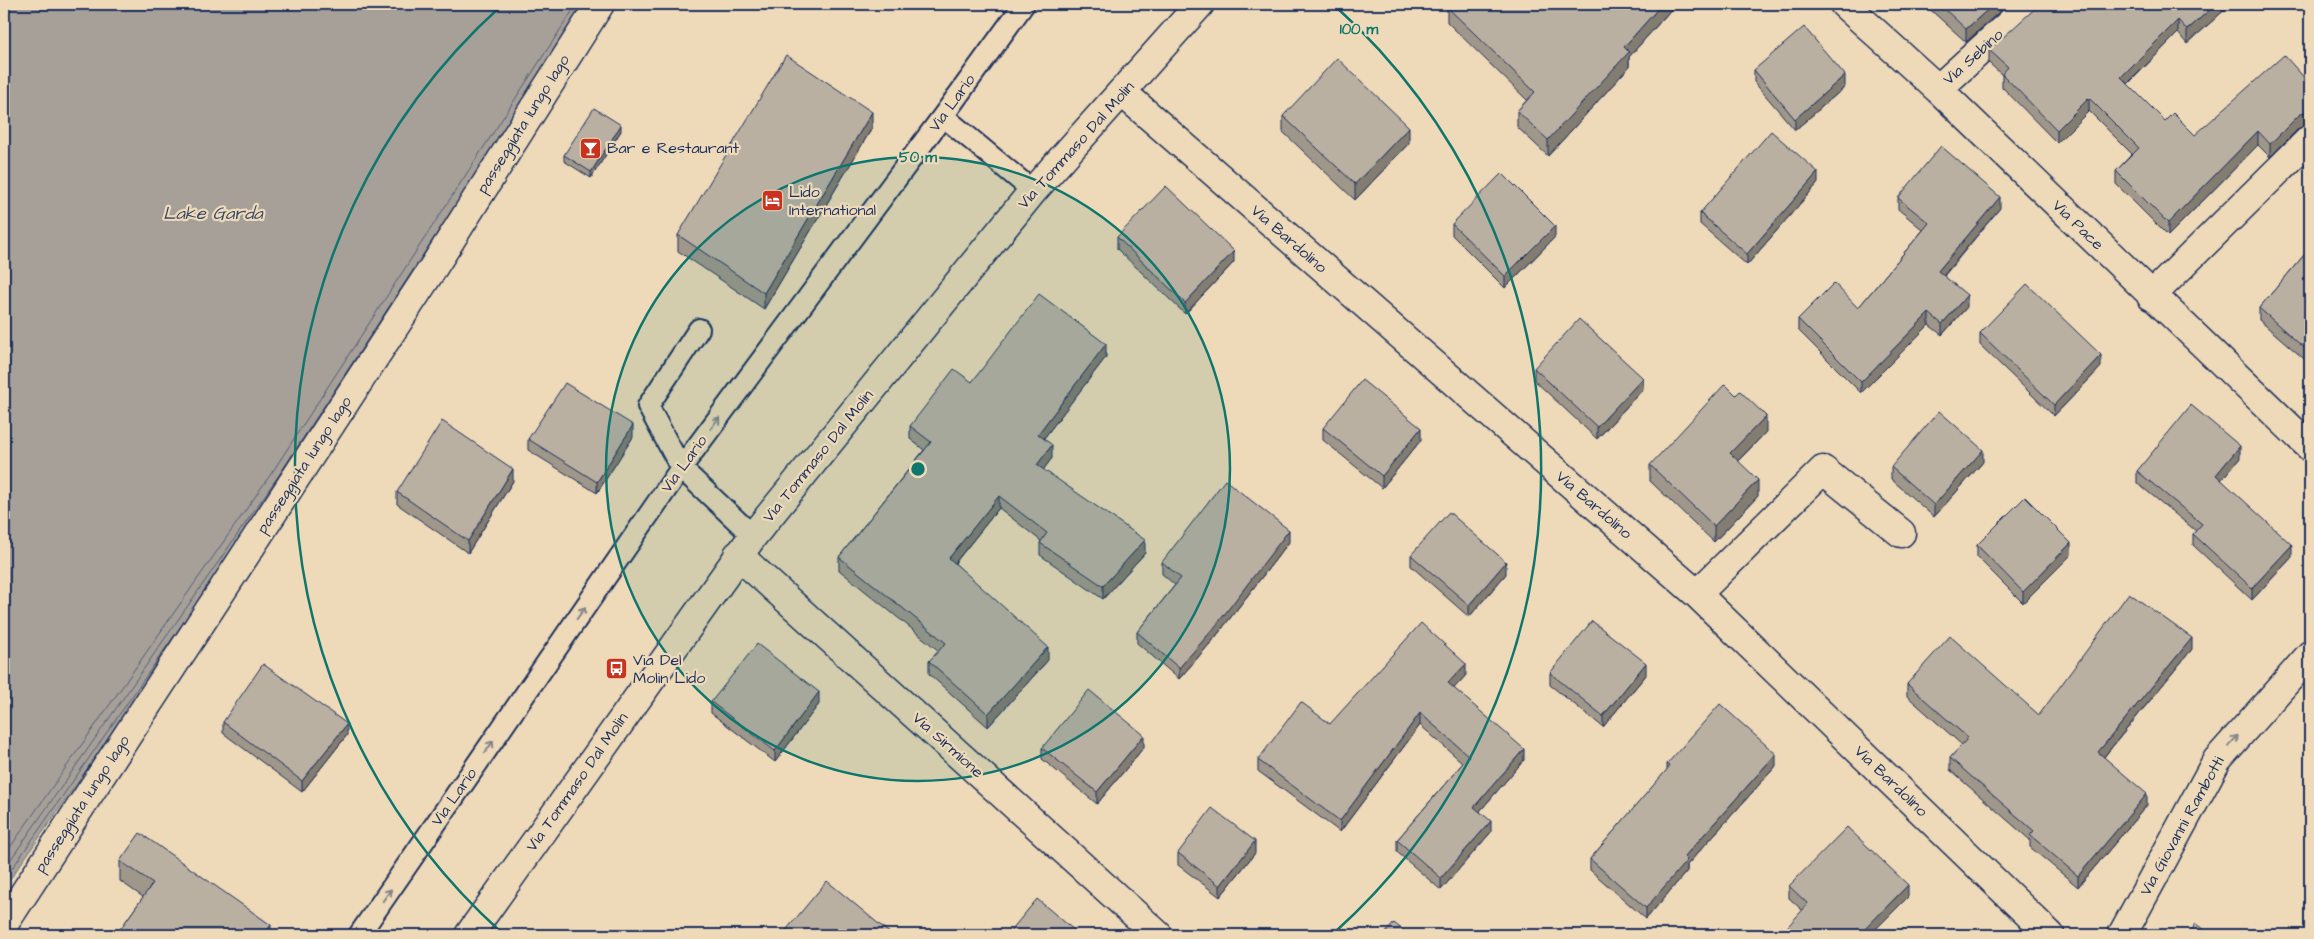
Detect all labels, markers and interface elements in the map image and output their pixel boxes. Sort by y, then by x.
text: 100 m [1340,19,1379,40]
street label: Via Sebino [1938,24,2008,90]
street label: passeggiata lungo lago [471,50,576,198]
street label: Via Lario [924,70,980,136]
street label: Via Tommaso Dal Molin [1013,76,1139,214]
bar icon: Bar e Restaurant [579,136,603,160]
place label: Bar e Restaurant [607,137,740,159]
text: 50 m [899,147,937,168]
place label: Lido International [789,181,876,221]
hotel icon: Lido International [761,189,785,213]
street label: Via Pace [2047,195,2109,255]
street label: Via Bardolino [1246,200,1332,278]
water label: Lake Garda [163,201,264,226]
street label: Via Tommaso Dal Molin [758,385,878,527]
street label: passeggiata lungo lago [251,392,358,539]
one-way arrow [709,417,720,430]
street label: Via Lario [656,431,712,497]
centre of rings [909,460,927,478]
street label: Via Bardolino [1551,466,1637,544]
one-way arrow [576,606,586,620]
place label: Via Del Molin Lido [633,649,705,689]
bus stop icon: Via Del Molin Lido [605,657,629,681]
street label: Via Sirmione [908,707,989,783]
street label: Via Tommaso Dal Molin [521,708,633,856]
street label: passeggiata lungo lago [29,731,136,878]
one-way arrow [2227,735,2239,748]
one-way arrow [484,740,494,754]
street label: Via Bardolino [1849,740,1933,822]
street label: Via Giovanni Rambotti [2135,752,2230,900]
street label: Via Lario [426,763,482,831]
one-way arrow [382,888,392,902]

